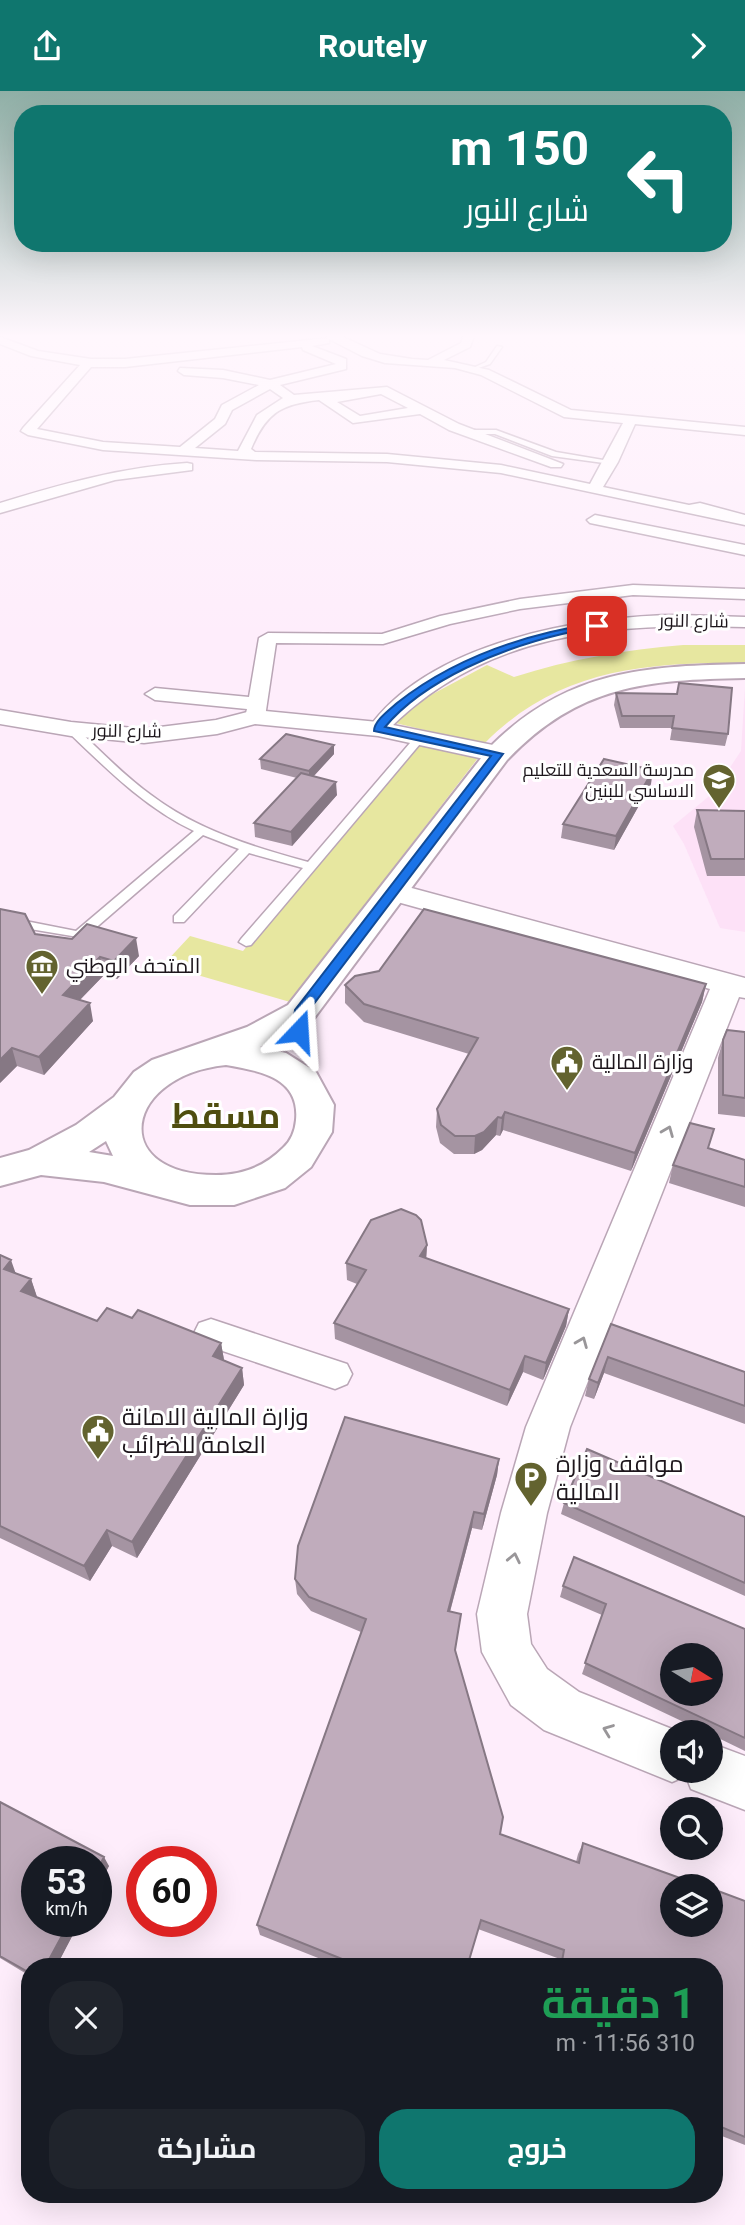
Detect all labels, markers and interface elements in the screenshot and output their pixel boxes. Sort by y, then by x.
icon: share [28,27,66,65]
text: Routely [318,27,427,65]
icon: forward [679,27,717,65]
text: 150 m [450,120,589,177]
icon: left [613,133,704,224]
text: شارع النور [465,191,589,229]
pin [567,596,627,656]
icon: arrive [578,607,616,645]
street label: شارع النور [658,609,729,634]
street label: شارع النور [91,719,162,744]
place label: مدرسة السعدية للتعليم الاساسي للبنين [522,759,694,804]
school or university icon: مدرسة السعدية للتعليم الاساسي للبنين [700,761,738,810]
museum icon: المتحف الوطني [23,947,61,996]
place label: المتحف الوطني [66,954,200,982]
position arrow [262,994,336,1068]
public building icon: وزارة المالية [548,1043,586,1092]
place label: وزارة المالية [592,1050,694,1074]
district label: مسقط [171,1096,281,1137]
one-way arrow [659,1126,673,1138]
one-way arrow [574,1337,588,1349]
place label: وزارة المالية الامانة العامة للضرائب [122,1403,309,1459]
public building icon: وزارة المالية الامانة العامة للضرائب [79,1412,117,1461]
place label: َمواقف وزارة المالية [556,1450,684,1506]
parking icon: َمواقف وزارة المالية [512,1459,550,1508]
one-way arrow [506,1552,520,1564]
north arrow [660,1643,723,1706]
map controls [660,1643,723,1937]
button: sound [660,1720,723,1783]
one-way arrow [603,1724,615,1738]
button: search [660,1797,723,1860]
speed limit sign: 60 [126,1846,217,1937]
text: 53 [46,1862,87,1903]
button: layers [660,1874,723,1937]
text: km/h [45,1898,88,1919]
text: 1 دقيقة [542,1979,695,2028]
button: close [49,1981,123,2055]
text: 310 m · 11:56 [556,2030,695,2057]
button: مشاركة [49,2109,365,2189]
button: خروج [379,2109,695,2189]

